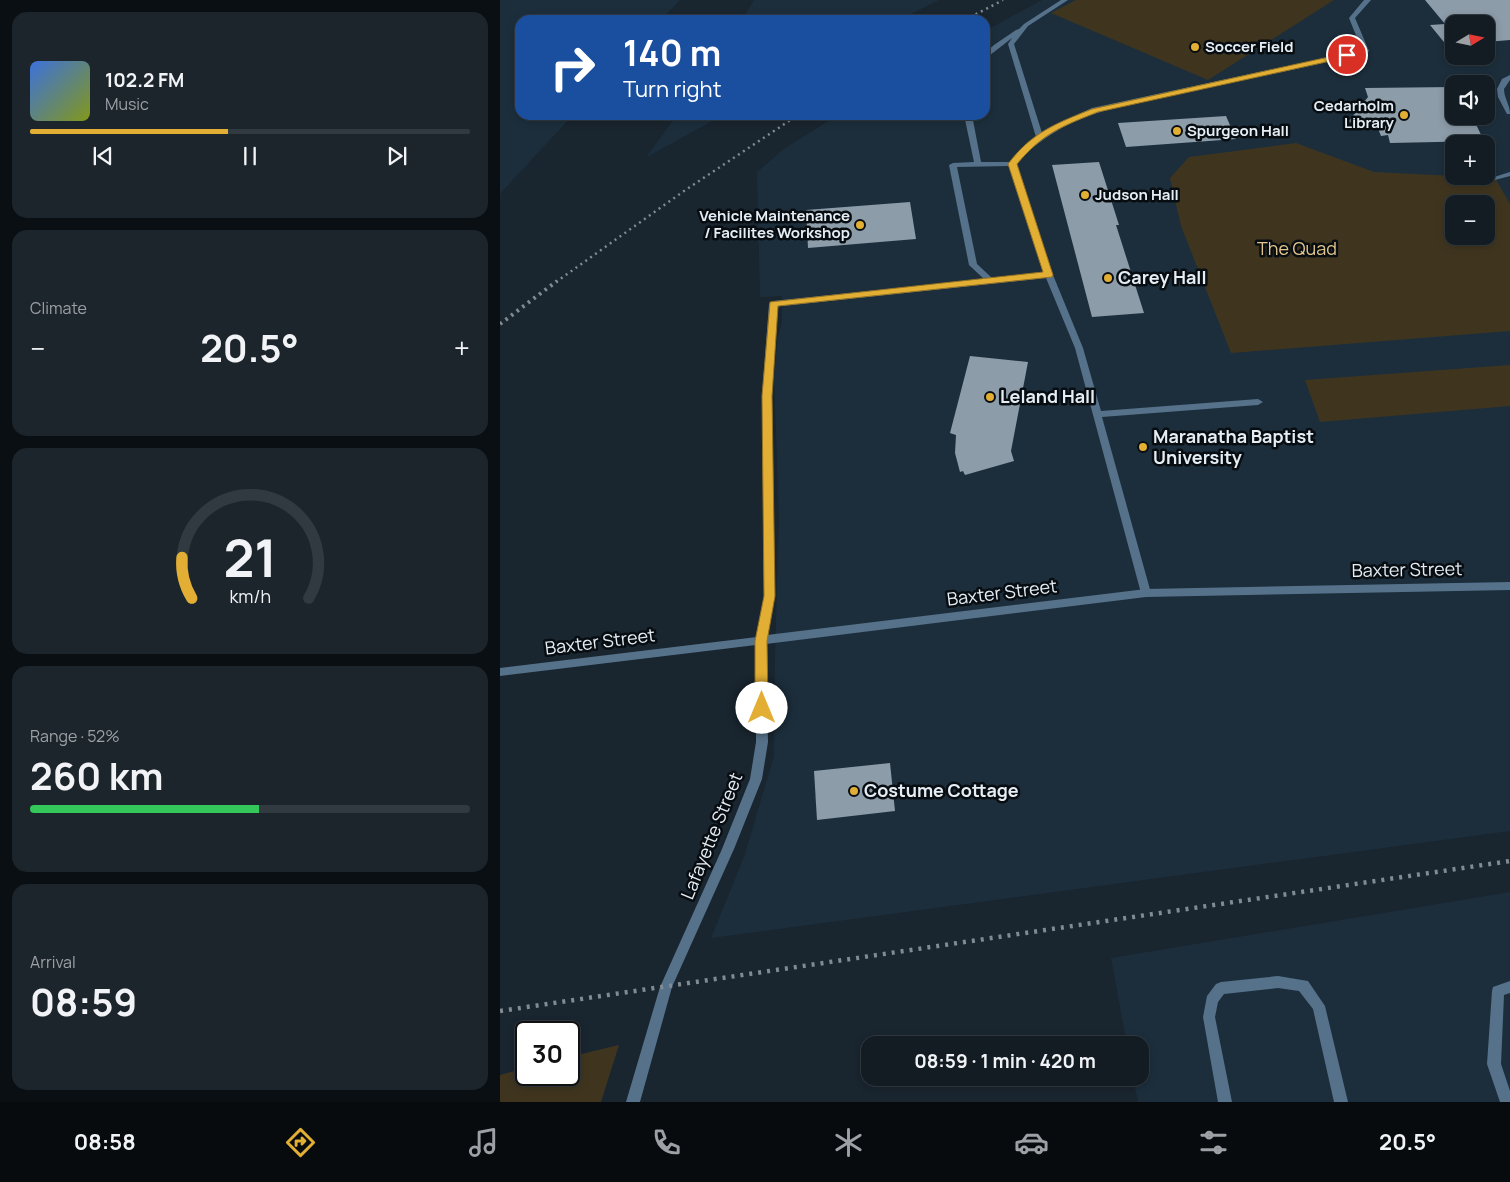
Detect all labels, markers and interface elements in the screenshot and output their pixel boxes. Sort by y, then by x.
north arrow [1445,15,1495,65]
map controls [1445,15,1495,245]
text: 140 m [623,29,721,77]
pin [1326,34,1368,76]
icon: right [540,35,605,100]
place label: Soccer Field [1205,36,1294,57]
marker: Soccer Field [1189,41,1201,53]
icon: arrive [1333,41,1361,69]
text: 102.2 FM [105,67,184,93]
text: Turn right [623,74,721,104]
button: sound [1445,75,1495,125]
text: Music [105,93,149,115]
place label: Cedarholm Library [1314,95,1395,133]
marker: Cedarholm Library [1398,109,1410,121]
place label: Spurgeon Hall [1187,120,1289,141]
marker: Spurgeon Hall [1171,125,1183,137]
button: + [1445,135,1495,185]
icon: previous [89,142,117,170]
icon: pause [236,142,264,170]
icon: next [383,142,411,170]
place label: Judson Hall [1095,184,1179,205]
marker: Judson Hall [1079,189,1091,201]
button: − [1445,195,1495,245]
place label: Vehicle Maintenance / Facilites Workshop [699,205,850,243]
marker: Vehicle Maintenance / Facilites Workshop [854,219,866,231]
park label: The Quad [1257,236,1337,260]
place label: Carey Hall [1118,265,1206,289]
marker: Carey Hall [1102,272,1114,284]
text: Climate [30,297,87,319]
text: 20.5° [200,321,299,373]
text: − [30,329,45,367]
text: + [454,329,470,367]
place label: Leland Hall [1000,384,1095,408]
marker: Leland Hall [984,391,996,403]
place label: Maranatha Baptist University [1153,424,1314,469]
marker: Maranatha Baptist University [1137,441,1149,453]
text: 21 [223,522,277,593]
street label: Baxter Street [1351,556,1463,582]
street label: Baxter Street [945,573,1058,611]
text: km/h [229,584,271,608]
street label: Baxter Street [543,622,656,660]
position arrow [735,681,787,733]
text: Range · 52% [30,725,120,747]
text: 260 km [30,749,163,801]
street label: Lafayette Street [675,769,747,903]
place label: Costume Cottage [864,778,1019,802]
marker: Costume Cottage [848,785,860,797]
text: Arrival [30,951,76,973]
text: 08:59 [30,975,137,1027]
speed limit sign: 30 [515,1021,580,1086]
text: 08:59 · 1 min · 420 m [914,1048,1096,1074]
icon: directions [283,1125,318,1160]
icon: music [466,1125,501,1160]
icon: phone [649,1125,684,1160]
icon: climate [831,1125,866,1160]
icon: car [1014,1125,1049,1160]
icon: filters [1196,1125,1231,1160]
text: 08:58 [74,1127,136,1157]
text: 20.5° [1379,1127,1436,1157]

